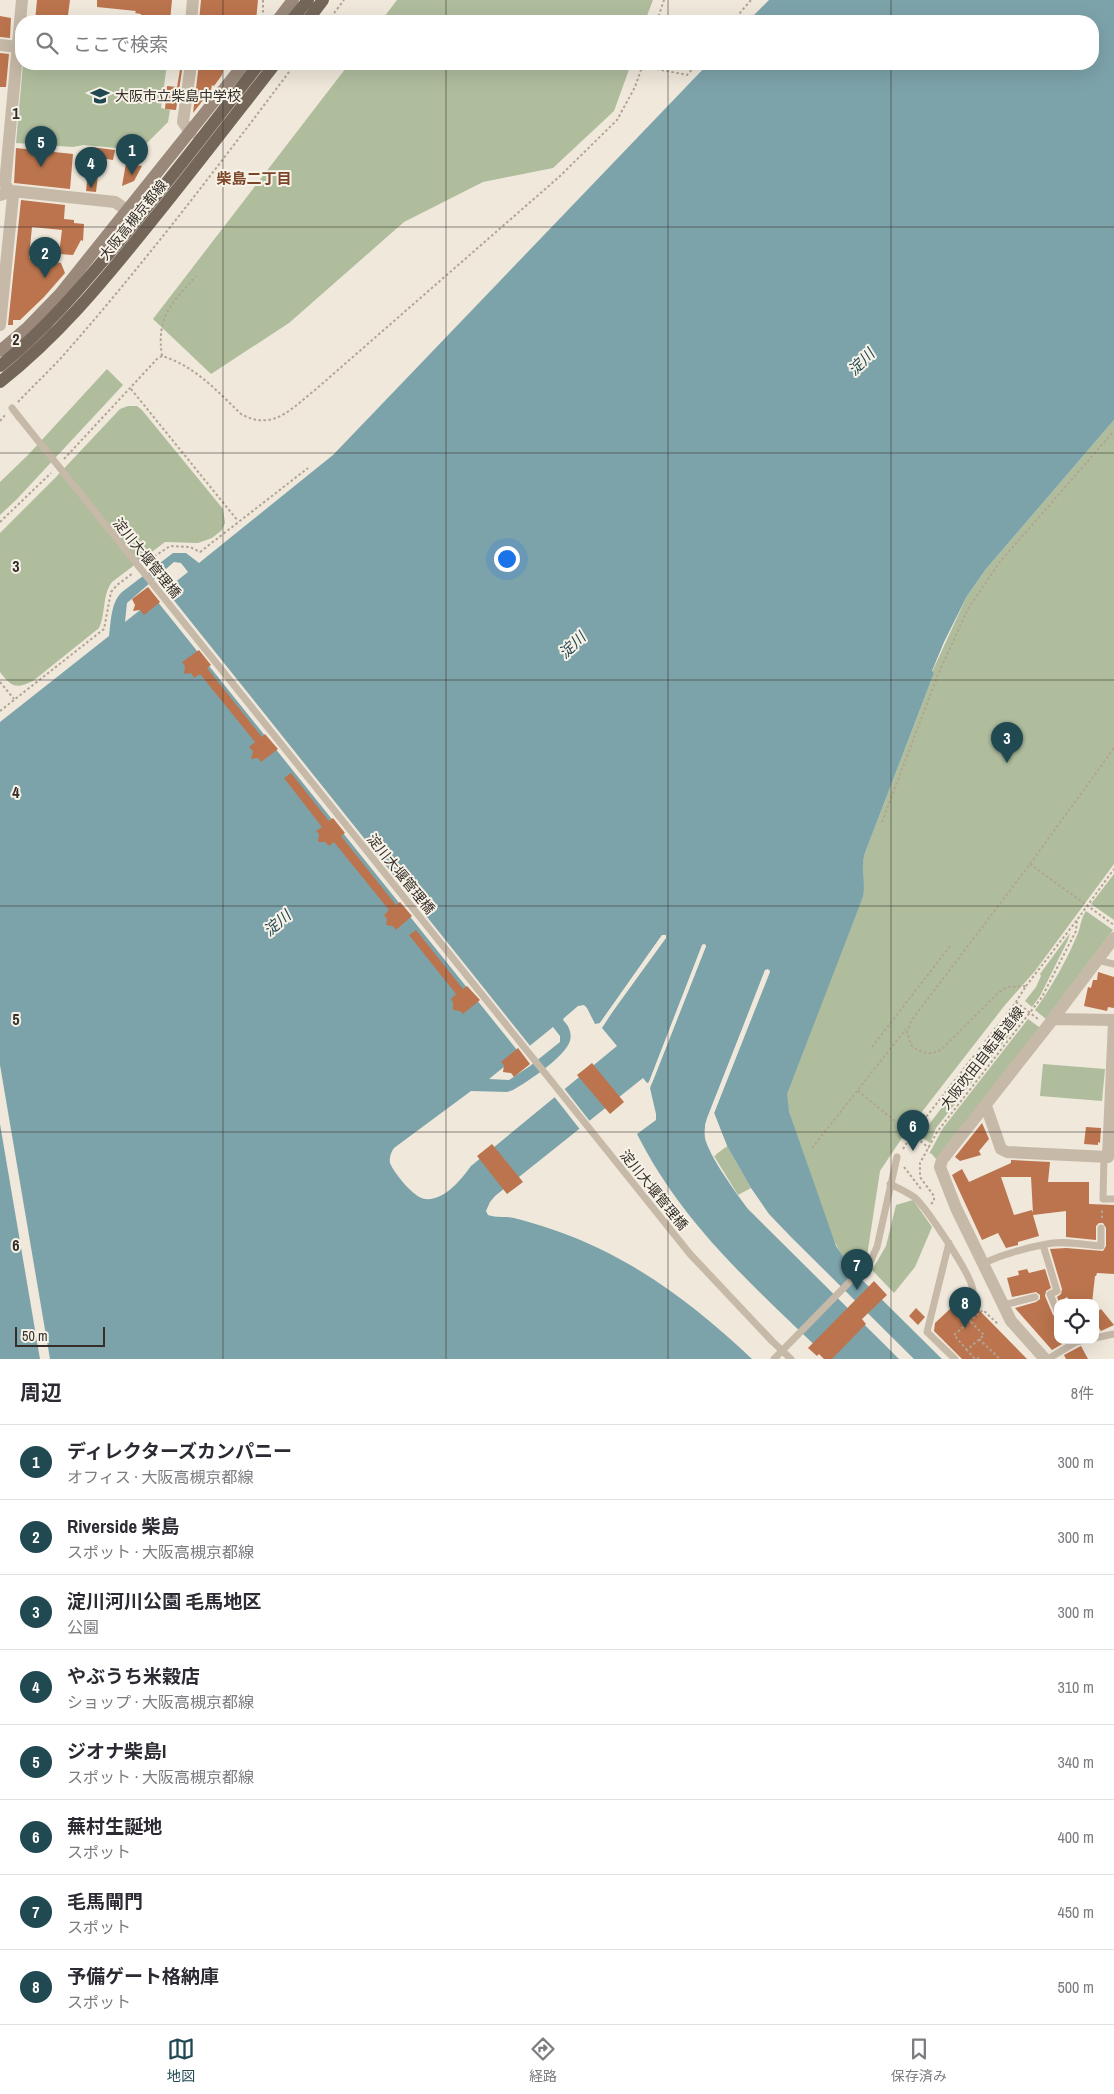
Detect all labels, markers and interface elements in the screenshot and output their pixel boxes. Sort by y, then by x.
search box [15,15,1099,70]
icon: search [33,29,61,57]
text: ここで検索 [73,31,168,57]
school or university icon: 大阪市立柴島中学校 [89,85,111,107]
place label: 大阪市立柴島中学校 [115,87,241,105]
text: 1 [12,102,20,124]
pin: 5 [25,126,57,167]
pin: 1 [116,134,148,175]
pin: 4 [75,147,107,188]
district label: 柴島二丁目 [216,168,292,189]
street label: 大阪高槻京都線 [95,176,171,264]
pin: 2 [29,237,61,278]
text: 2 [12,328,20,350]
water label: 淀川 [843,342,880,380]
street label: 淀川大堰管理橋 [109,514,185,602]
your location [494,546,520,572]
text: 3 [12,555,20,577]
water label: 淀川 [554,626,592,663]
pin: 3 [991,722,1023,763]
text: 4 [12,781,20,803]
street label: 淀川大堰管理橋 [363,830,439,918]
water label: 淀川 [259,904,297,941]
street label: 大阪吹田自転車道線 [936,1003,1028,1113]
text: 5 [12,1008,20,1030]
pin: 6 [897,1110,929,1151]
street label: 淀川大堰管理橋 [616,1146,692,1234]
text: 6 [12,1234,20,1256]
pin: 7 [841,1249,873,1290]
pin: 8 [949,1287,981,1328]
map controls [1054,1299,1099,1344]
button: locate [1054,1299,1099,1344]
scale bar [15,1324,105,1347]
text: 50 m [22,1327,48,1345]
text: 周辺 [20,1378,62,1407]
text: 8件 [1071,1382,1094,1404]
text: ディレクターズカンパニー [67,1438,292,1464]
text: 1 [32,1451,40,1473]
text: 300 m [1058,1451,1094,1473]
text: オフィス · 大阪高槻京都線 [67,1466,254,1488]
text: Riverside 柴島 [67,1513,179,1539]
text: 2 [32,1526,40,1548]
text: 300 m [1058,1526,1094,1548]
text: スポット · 大阪高槻京都線 [67,1541,254,1563]
text: 淀川河川公園 毛馬地区 [67,1588,261,1614]
text: 3 [32,1601,40,1623]
text: 300 m [1058,1601,1094,1623]
text: 公園 [67,1616,99,1638]
text: やぶうち米穀店 [67,1663,200,1689]
text: 4 [32,1676,40,1698]
text: 310 m [1058,1676,1094,1698]
text: ショップ · 大阪高槻京都線 [67,1691,254,1713]
text: ジオナ柴島I [67,1738,166,1764]
text: 5 [32,1751,40,1773]
text: 340 m [1058,1751,1094,1773]
text: スポット · 大阪高槻京都線 [67,1766,254,1788]
text: 蕪村生誕地 [67,1813,162,1839]
text: 6 [32,1826,40,1848]
text: 400 m [1058,1826,1094,1848]
text: スポット [67,1841,131,1863]
text: 毛馬閘門 [67,1888,143,1914]
text: 7 [32,1901,40,1923]
text: 450 m [1058,1901,1094,1923]
text: スポット [67,1916,131,1938]
text: 予備ゲート格納庫 [67,1963,219,1989]
text: 8 [32,1976,40,1998]
text: 500 m [1058,1976,1094,1998]
text: スポット [67,1991,131,2013]
tab: 地図 [167,2035,195,2085]
tab: 経路 [529,2035,557,2085]
tab: 保存済み [891,2035,947,2085]

